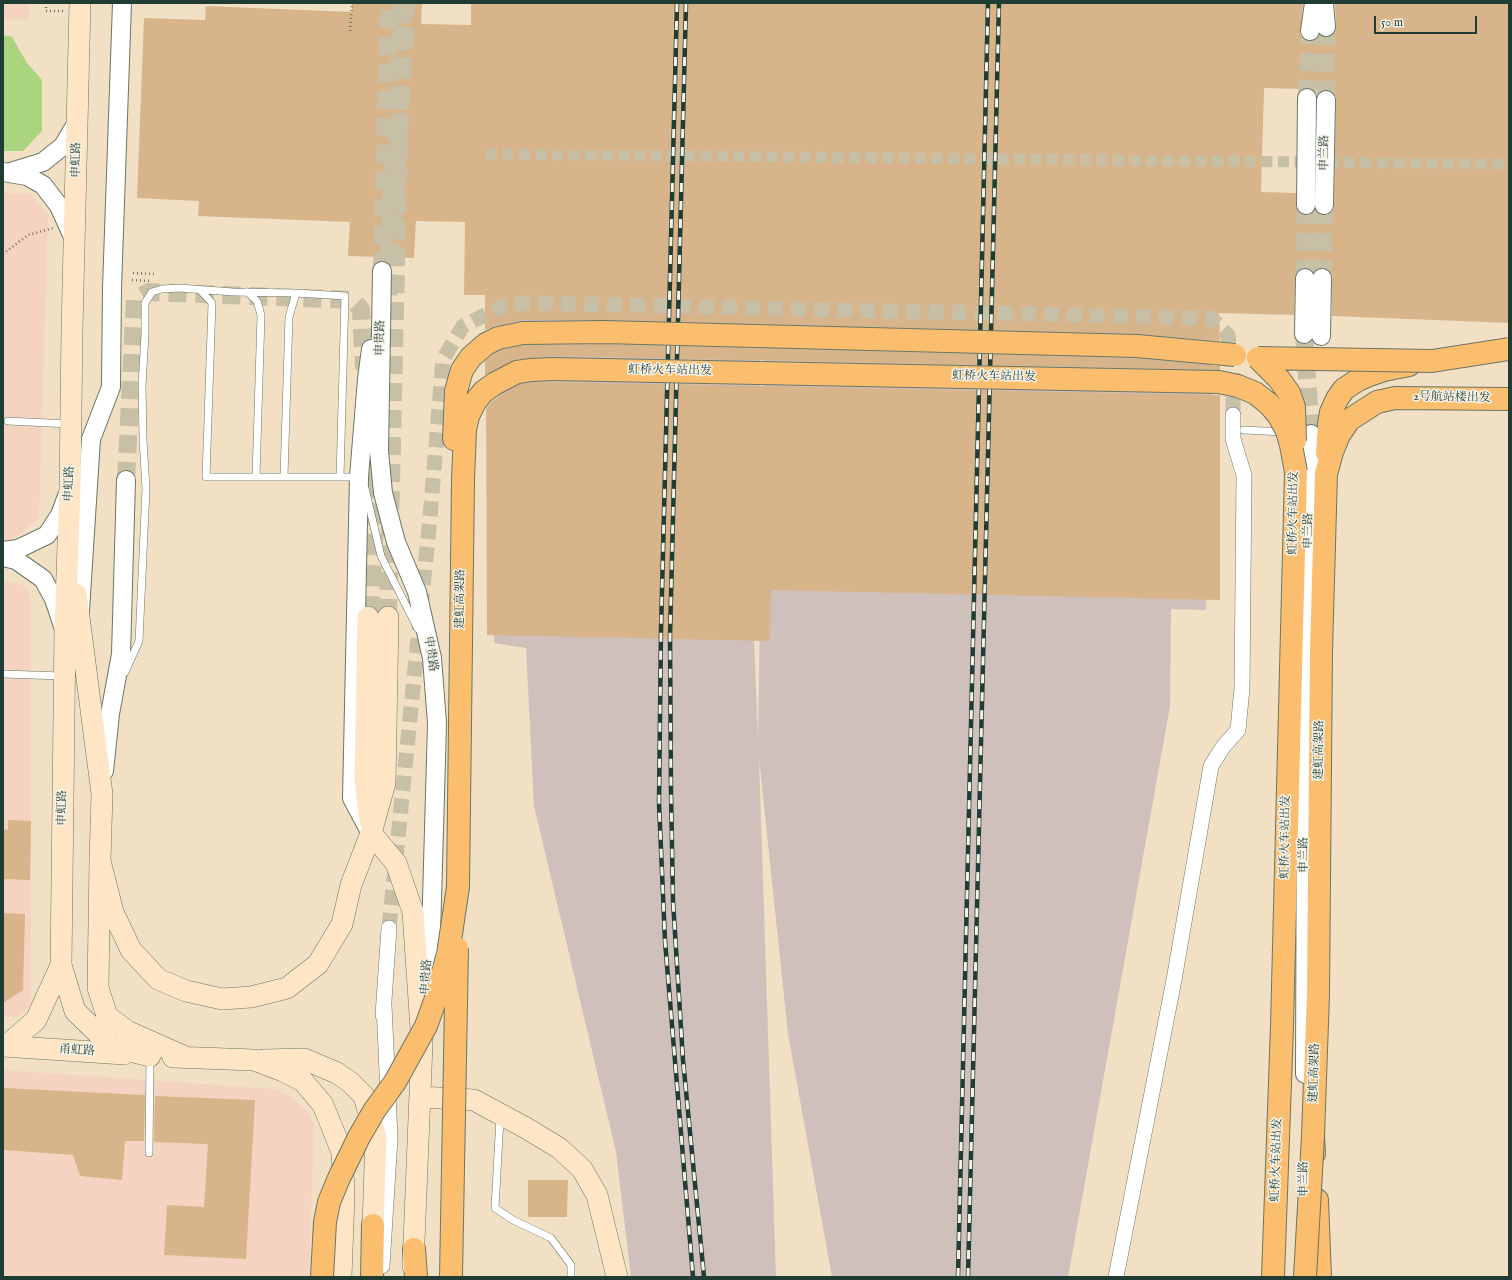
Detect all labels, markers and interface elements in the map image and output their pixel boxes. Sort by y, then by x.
scale bar [1376,8,1479,34]
text: 50 m [1381,15,1403,30]
street label: 申兰路 [1317,135,1333,171]
street label: 申虹路 [69,142,85,178]
street label: 申贵路 [373,320,389,356]
street label: 虹桥火车站出发 [628,363,712,379]
street label: 虹桥火车站出发 [952,369,1036,385]
street label: 2号航站楼出发 [1413,390,1491,406]
street label: 申虹路 [62,466,78,502]
street label: 虹桥火车站出发 [1286,471,1302,555]
street label: 申兰路 [1301,513,1317,549]
street label: 建虹高架路 [453,569,469,629]
street label: 申贵路 [420,635,440,673]
street label: 建虹高架路 [1312,720,1328,780]
street label: 申虹路 [55,790,71,826]
street label: 虹桥火车站出发 [1278,795,1294,879]
street label: 申兰路 [1298,837,1312,873]
street label: 申贵路 [419,959,435,995]
street label: 甬虹路 [59,1043,95,1059]
street label: 建虹高架路 [1307,1043,1323,1103]
street label: 虹桥火车站出发 [1268,1118,1286,1202]
street label: 申兰路 [1298,1161,1312,1197]

